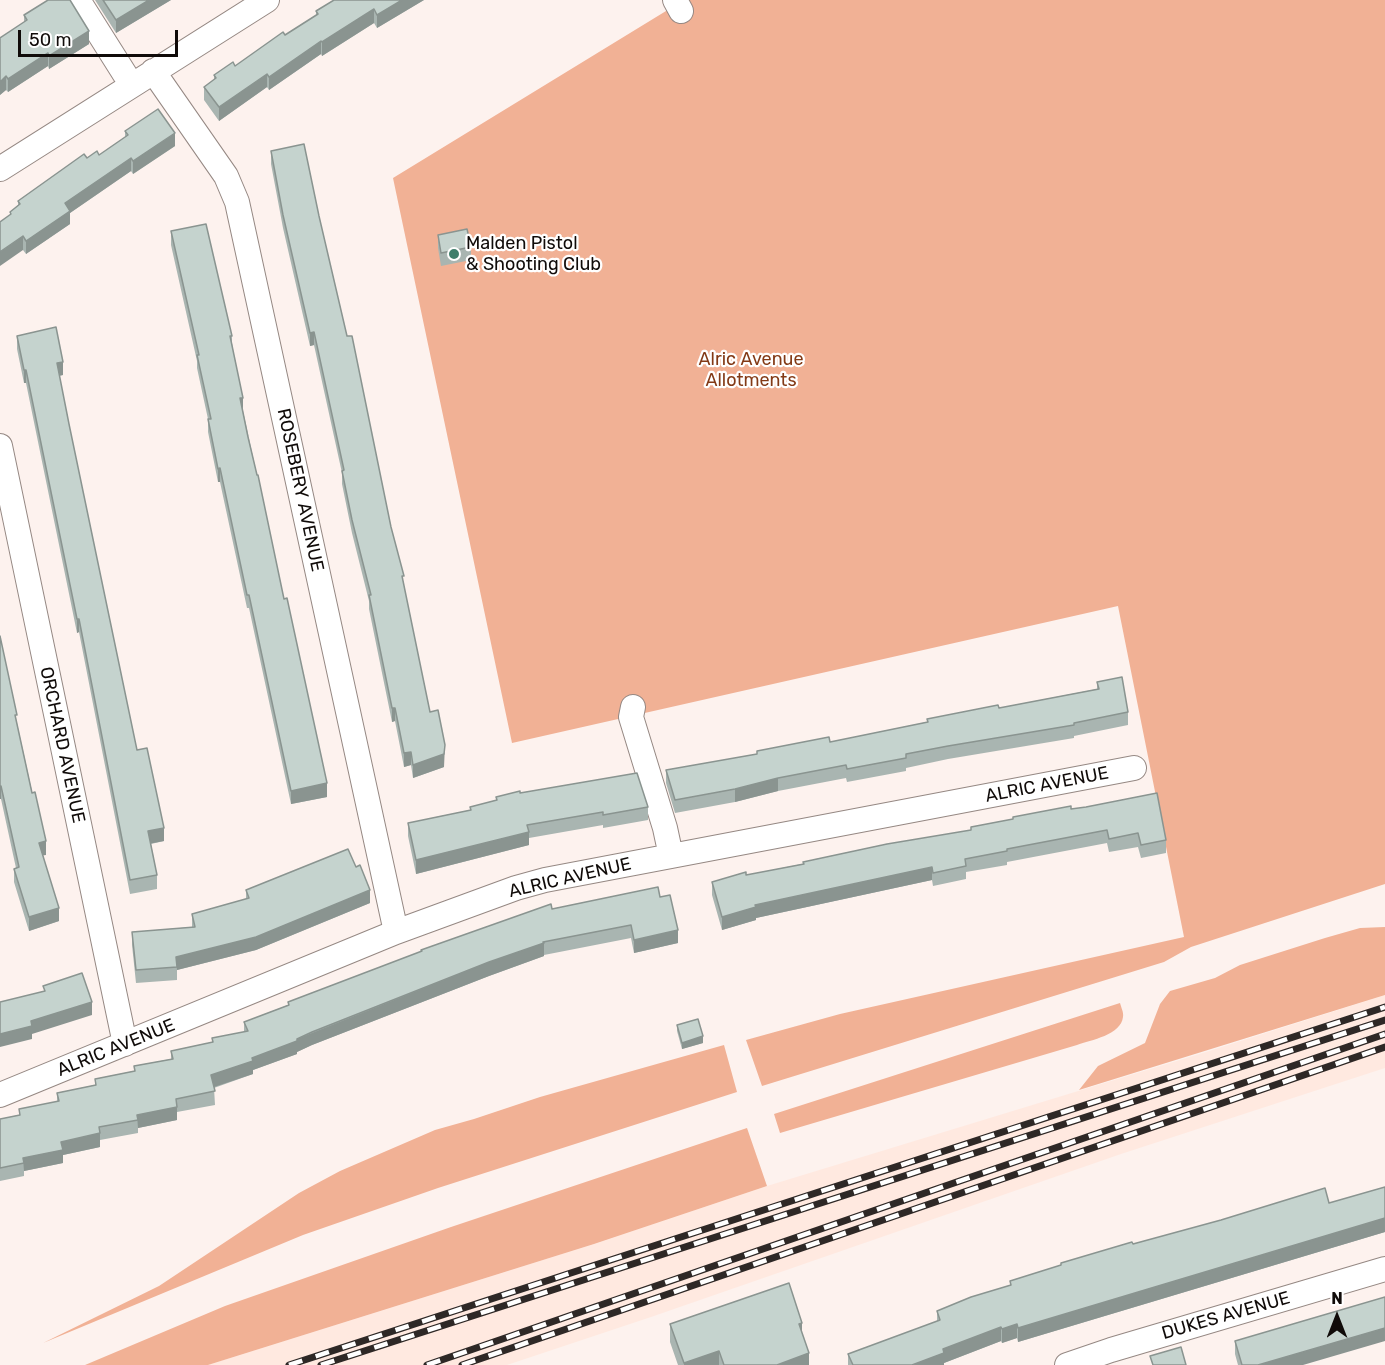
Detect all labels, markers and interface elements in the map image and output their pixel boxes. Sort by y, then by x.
scale bar [21,18,182,56]
text: 50 m [29,29,72,51]
place label: Malden Pistol & Shooting Club [466,233,601,276]
marker: Malden Pistol & Shooting Club [447,247,461,261]
park label: Alric Avenue Allotments [698,349,804,392]
street label: ROSEBERY AVENUE [272,406,328,574]
street label: ORCHARD AVENUE [35,665,89,825]
street label: ALRIC AVENUE [983,762,1111,808]
street label: ALRIC AVENUE [507,853,633,903]
street label: ALRIC AVENUE [54,1015,178,1081]
street label: DUKES AVENUE [1159,1287,1293,1345]
north arrow [1307,1287,1367,1347]
text: N [1331,1289,1343,1308]

